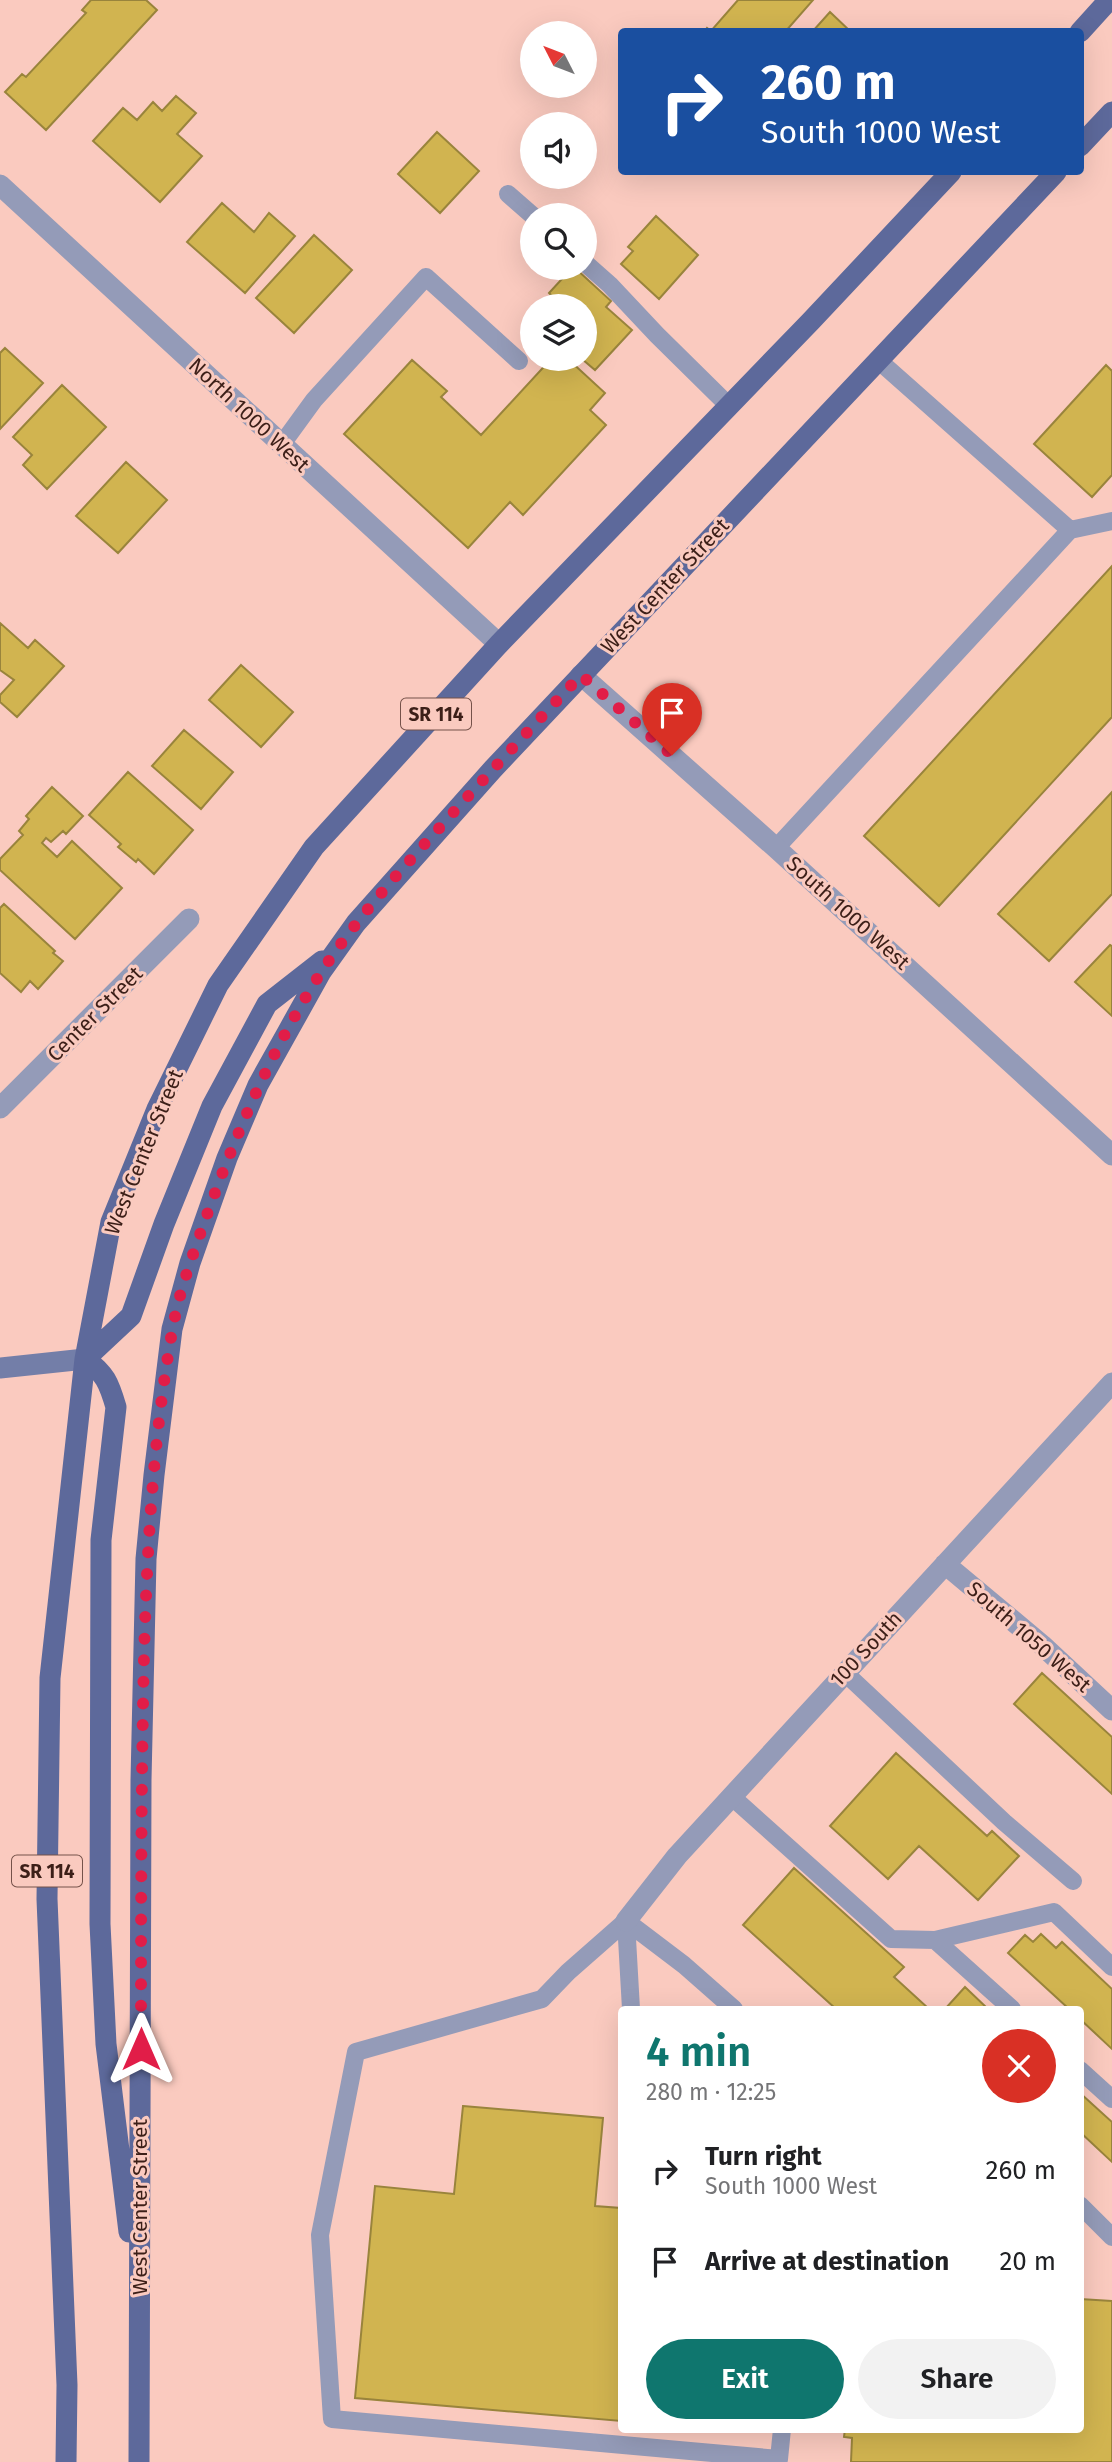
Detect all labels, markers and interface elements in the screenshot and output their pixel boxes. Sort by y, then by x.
north arrow [520,21,597,98]
map controls [520,21,597,371]
text: 260 m [761,53,896,112]
icon: right [646,56,737,147]
button: sound [520,112,597,189]
text: South 1000 West [761,113,1001,151]
button: search [520,203,597,280]
button: layers [520,294,597,371]
street label: North 1000 West [183,352,315,478]
street label: West Center Street [595,512,735,659]
pin [642,683,702,755]
icon: arrive [653,694,691,732]
road number: SR 114 [401,698,471,730]
street label: South 1000 West [781,851,915,976]
street label: Center Street [42,961,148,1067]
street label: West Center Street [99,1065,189,1238]
street label: South 1050 West [962,1576,1097,1698]
street label: 100 South [824,1606,908,1692]
road number: SR 114 [12,1856,82,1886]
position arrow [104,2012,178,2086]
text: 4 min [646,2027,751,2077]
button: close [982,2029,1056,2103]
text: 280 m · 12:25 [646,2078,776,2106]
street label: West Center Street [127,2119,153,2295]
text: Turn right [705,2141,822,2172]
icon: right [646,2152,684,2190]
text: 260 m [986,2155,1056,2186]
text: South 1000 West [705,2172,877,2200]
icon: arrive [646,2243,684,2281]
text: Arrive at destination [705,2246,949,2277]
text: 20 m [999,2246,1056,2277]
button: Exit [646,2339,844,2419]
button: Share [858,2339,1056,2419]

